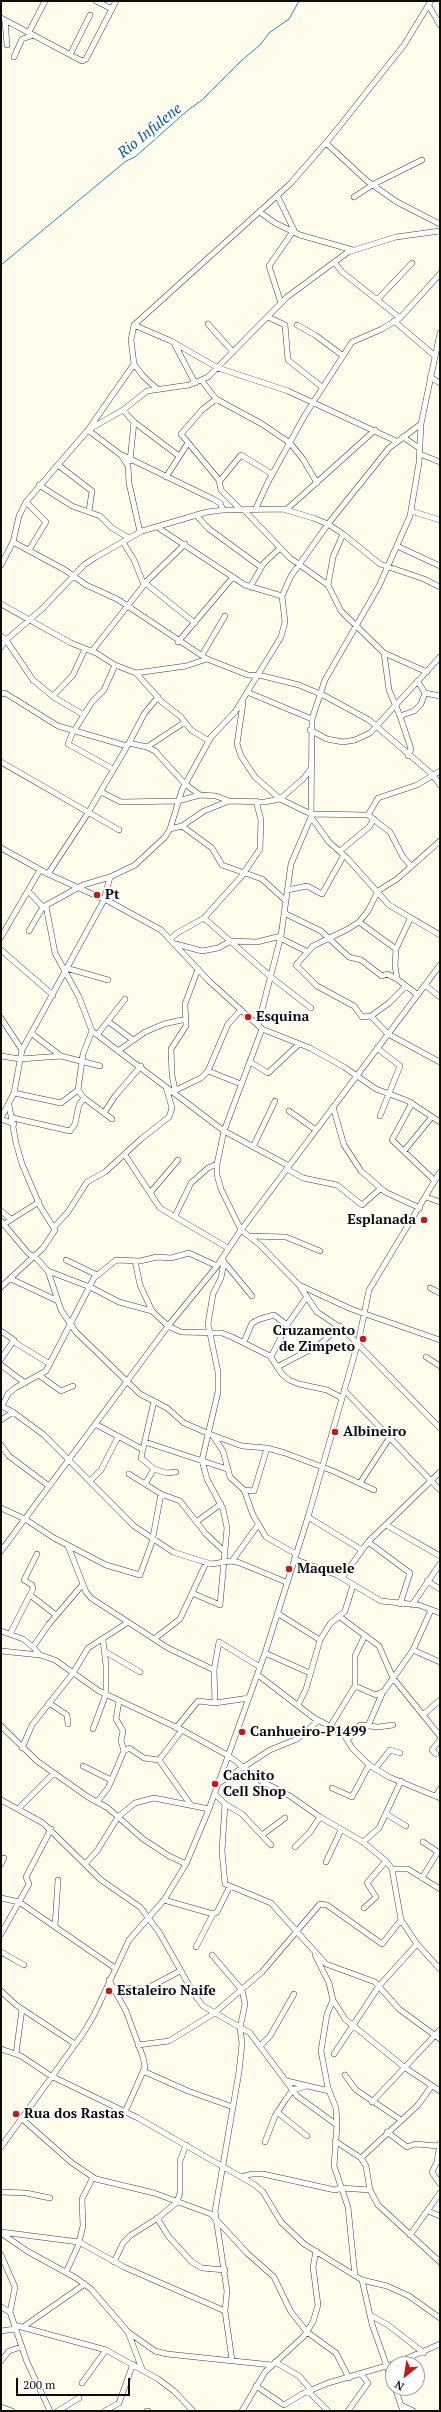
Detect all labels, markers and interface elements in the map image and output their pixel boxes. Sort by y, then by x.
water label: Rio Infulene [114,100,186,162]
place label: Pt [105,887,120,903]
marker: Pt [92,890,102,900]
place label: Esquina [256,1009,309,1025]
marker: Esquina [243,1012,253,1022]
place label: Esplanada [347,1212,416,1228]
marker: Esplanada [419,1215,429,1225]
place label: Cruzamento de Zimpeto [273,1323,355,1356]
marker: Cruzamento de Zimpeto [358,1334,368,1344]
place label: Albineiro [343,1424,406,1440]
marker: Albineiro [330,1427,340,1437]
place label: Maquele [297,1561,354,1577]
marker: Maquele [284,1564,294,1574]
place label: Canhueiro-P1499 [250,1724,367,1740]
marker: Canhueiro-P1499 [237,1727,247,1737]
place label: Cachito Cell Shop [223,1768,286,1800]
marker: Cachito Cell Shop [210,1779,220,1789]
place label: Estaleiro Naife [117,1983,216,1999]
marker: Estaleiro Naife [104,1986,114,1996]
place label: Rua dos Rastas [24,2106,124,2122]
marker: Rua dos Rastas [11,2109,21,2119]
north arrow [385,2356,425,2396]
scale bar [18,2370,132,2396]
text: 200 m [23,2377,55,2392]
text: N [392,2377,407,2394]

